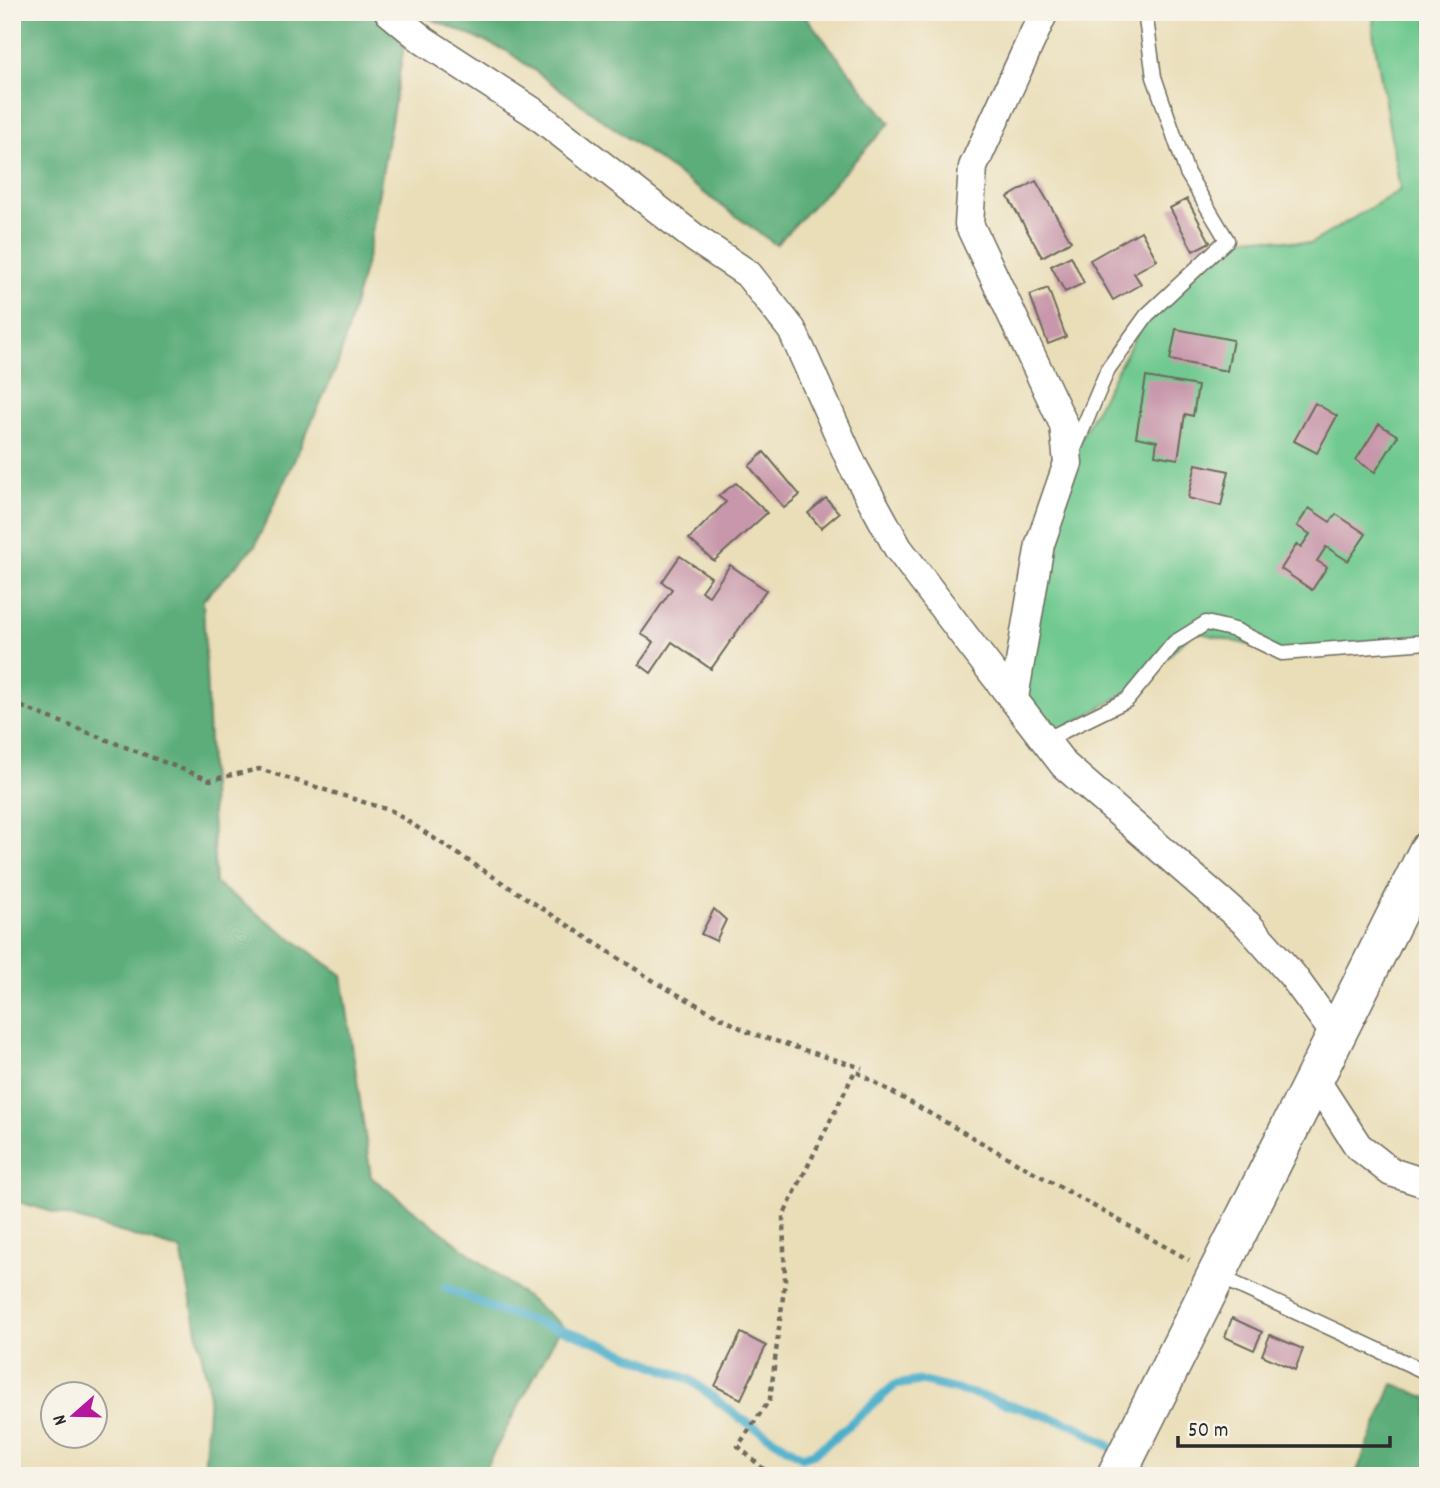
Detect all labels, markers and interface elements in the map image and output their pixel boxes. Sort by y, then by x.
north arrow [38,1380,108,1450]
scale bar [1178,1404,1389,1448]
text: N [47,1411,76,1429]
text: 50 m [1188,1417,1228,1447]

